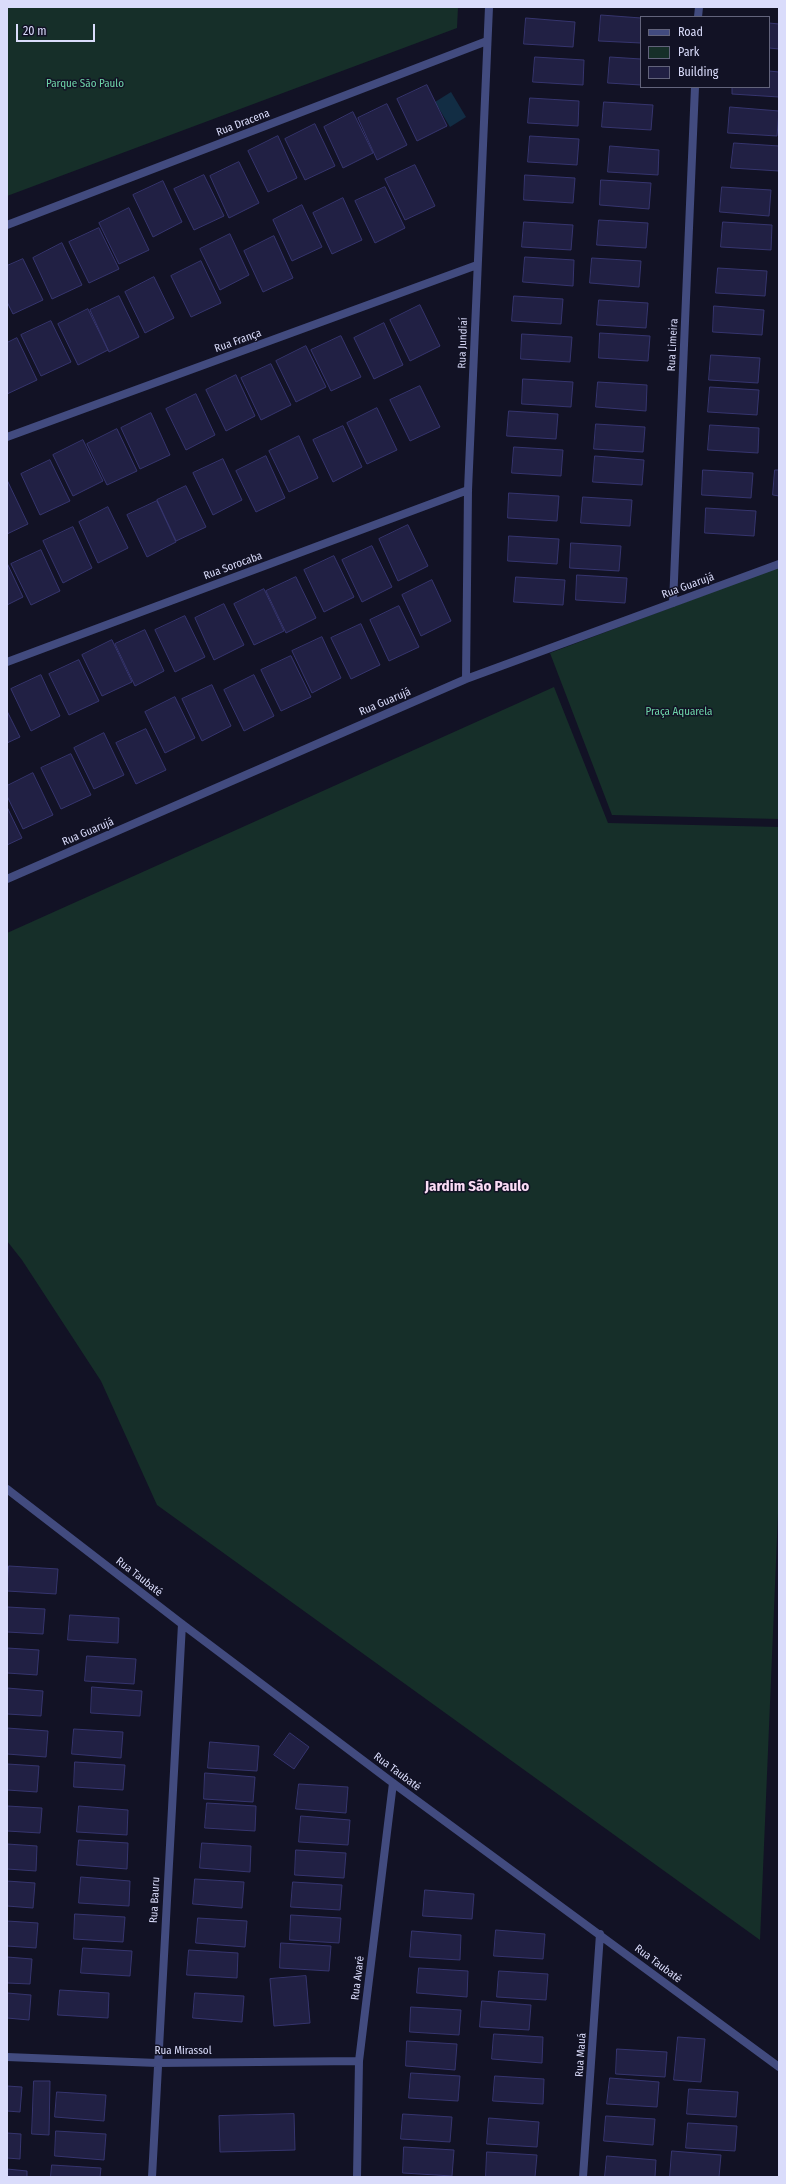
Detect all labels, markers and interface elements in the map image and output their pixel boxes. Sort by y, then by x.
scale bar [18,16,97,42]
legend [640,16,770,88]
text: 20 m [23,24,47,38]
text: Road [678,25,703,39]
text: Park [678,45,699,59]
text: Building [678,65,718,79]
park label: Parque São Paulo [46,77,124,91]
street label: Rua Dracena [214,107,272,139]
street label: Rua Jundiaí [456,317,470,369]
street label: Rua Limeira [665,318,681,372]
street label: Rua França [213,326,263,356]
street label: Rua Sorocaba [202,549,264,583]
street label: Rua Guarujá [660,570,716,602]
street label: Rua Guarujá [357,685,413,719]
park label: Praça Aquarela [645,705,713,719]
street label: Rua Guarujá [60,815,116,849]
district label: Jardim São Paulo [425,1178,529,1196]
street label: Rua Taubaté [113,1555,165,1599]
street label: Rua Taubaté [371,1750,423,1794]
street label: Rua Bauru [147,1876,163,1924]
street label: Rua Taubaté [632,1942,684,1986]
street label: Rua Avaré [349,1955,367,2001]
street label: Rua Mauá [573,2033,589,2077]
street label: Rua Mirassol [154,2044,212,2058]

